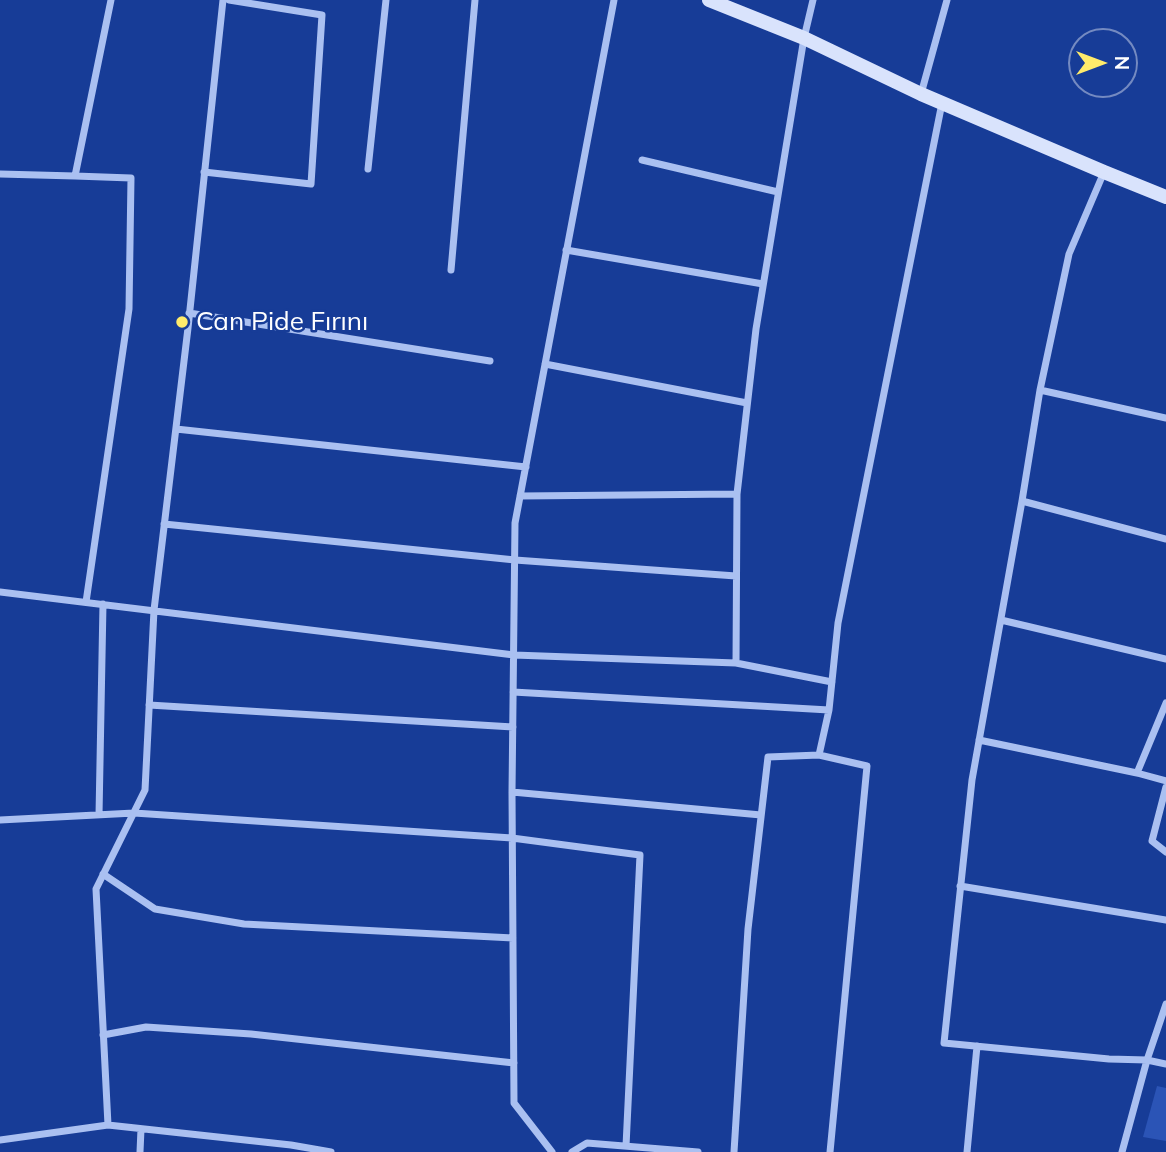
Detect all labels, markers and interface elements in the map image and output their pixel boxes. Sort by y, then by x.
north arrow [1068,28,1138,98]
text: N [1110,56,1134,70]
place label: Can Pide Fırını [196,306,368,338]
marker: Can Pide Fırını [174,314,190,330]

